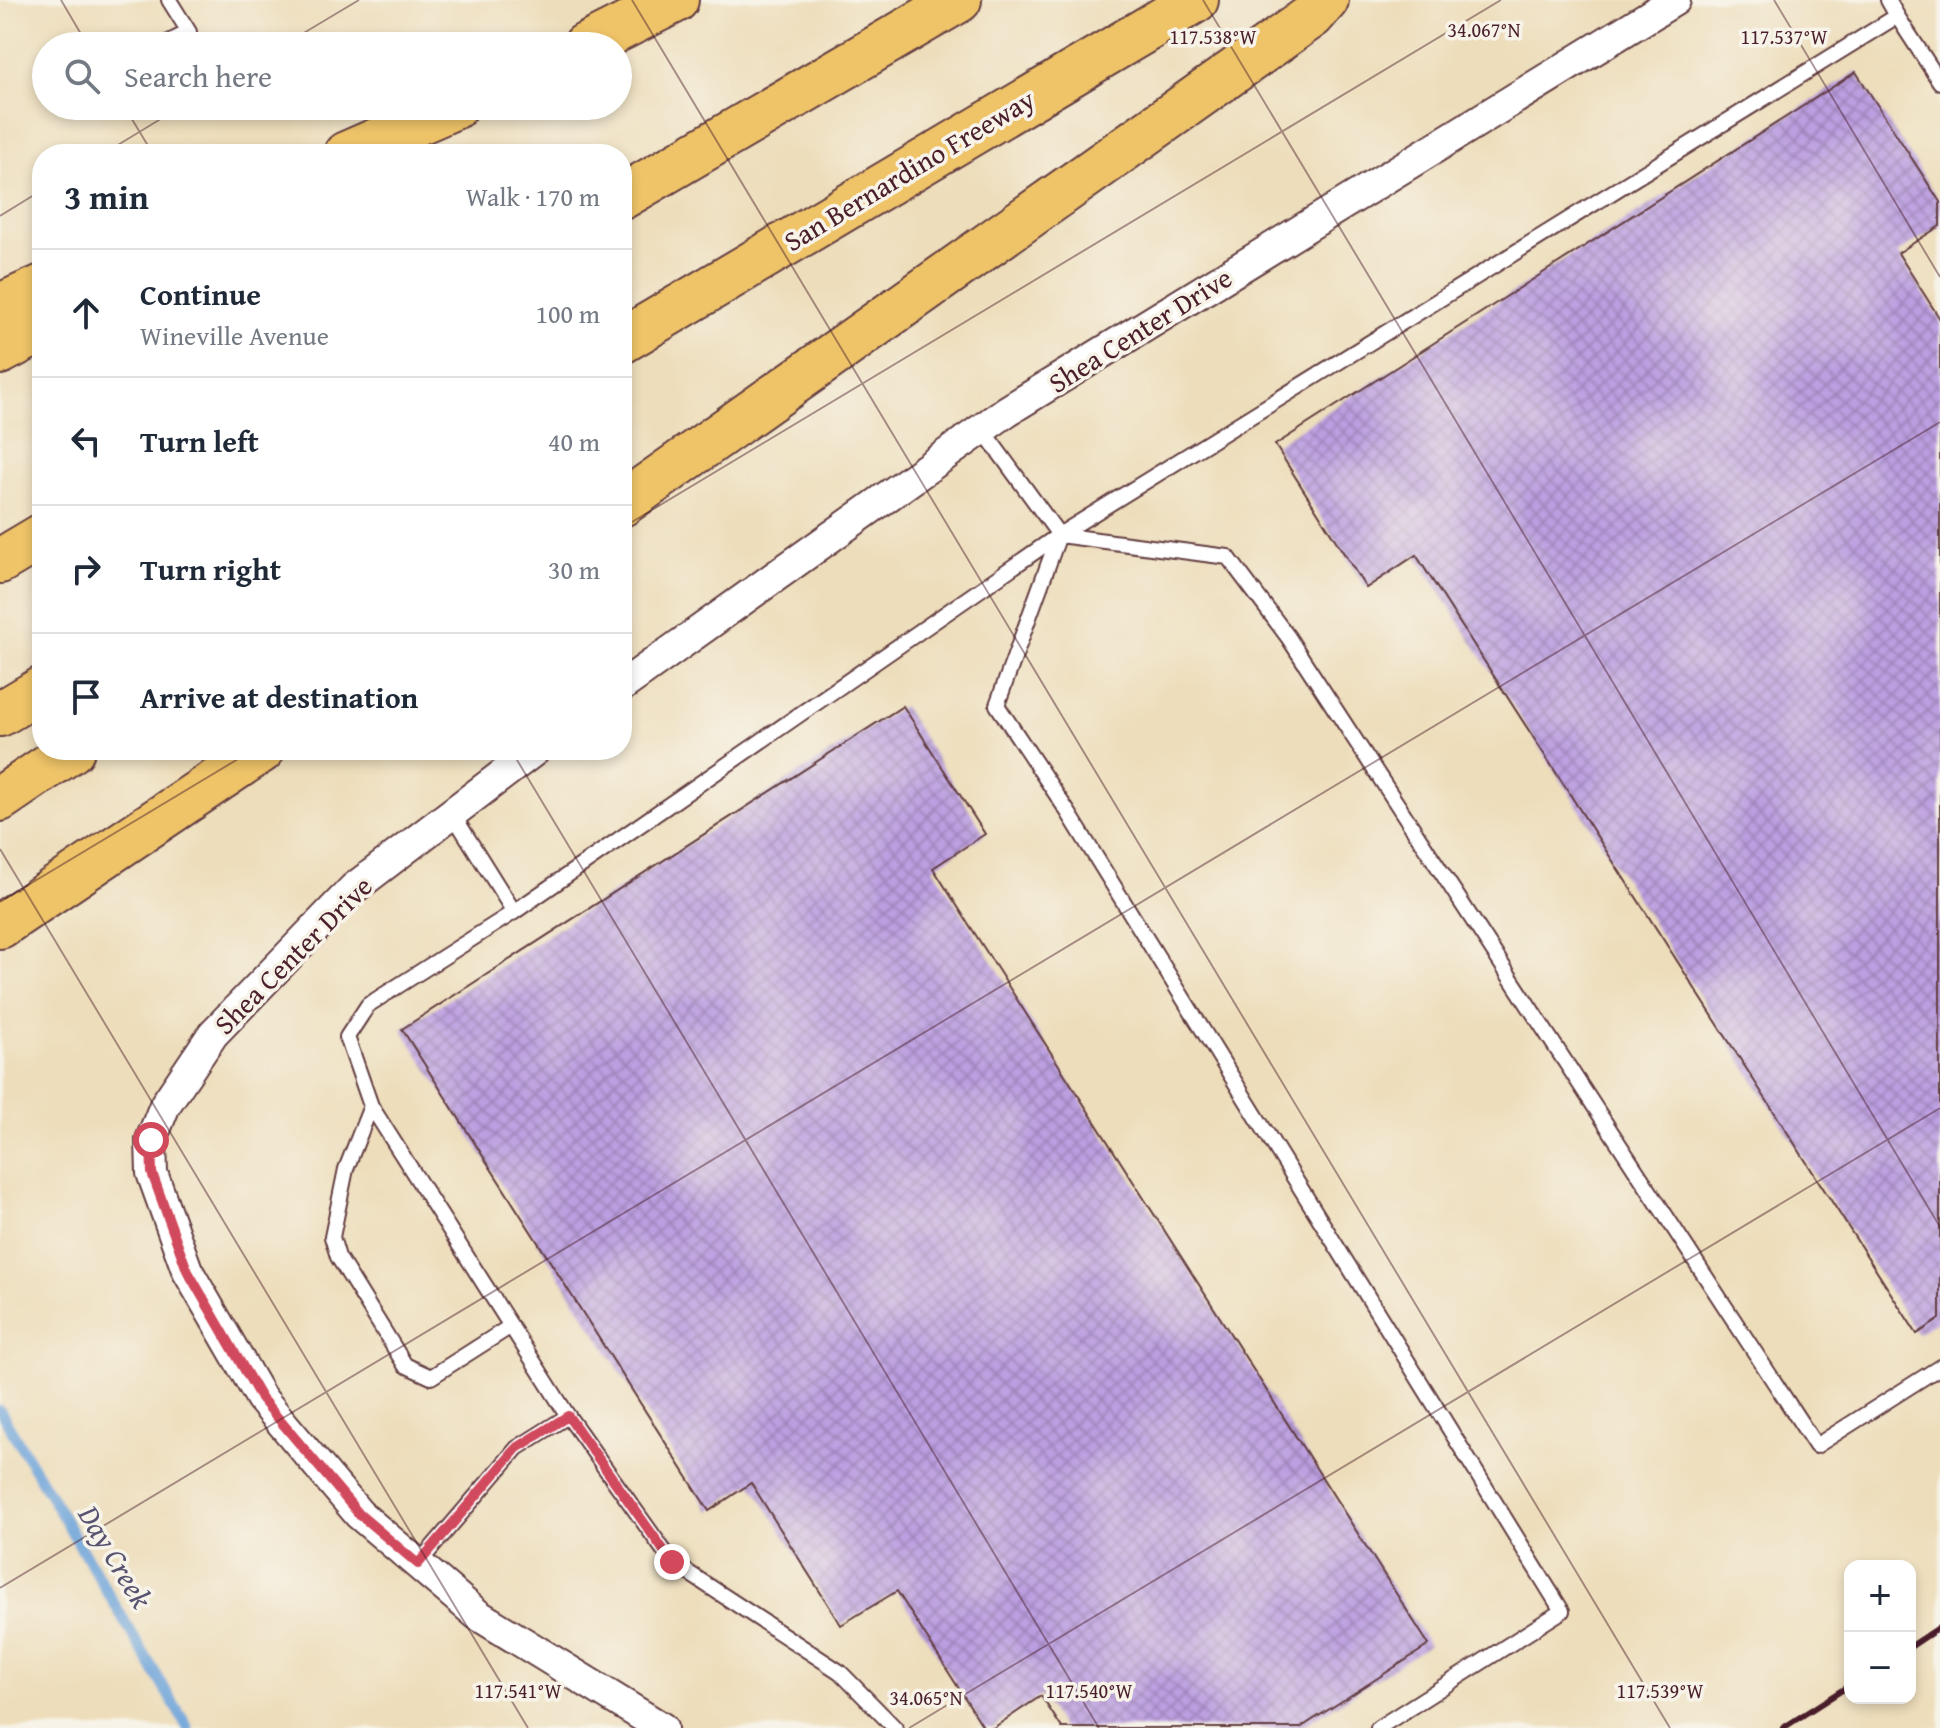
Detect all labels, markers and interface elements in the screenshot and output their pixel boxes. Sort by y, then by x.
text: 34.067°N [1447,15,1521,44]
text: 117.538°W [1170,22,1256,51]
text: 117.537°W [1741,22,1827,51]
search box [32,32,632,120]
icon: search [60,54,104,98]
text: Search here [124,54,272,98]
street label: San Bernardino Freeway [776,78,1042,261]
text: 3 min [64,172,149,221]
text: Walk · 170 m [466,177,600,216]
street label: Shea Center Drive [1040,257,1239,402]
text: Continue [140,272,261,316]
icon: ahead [64,291,108,335]
text: 100 m [535,294,600,333]
text: Wineville Avenue [140,316,329,355]
icon: left [64,419,108,463]
text: Turn left [140,419,259,463]
text: 40 m [548,422,600,461]
icon: right [64,547,108,591]
text: Turn right [140,547,281,591]
text: 30 m [548,550,600,589]
icon: arrive [64,675,108,719]
text: Arrive at destination [140,675,418,719]
street label: Shea Center Drive [204,866,381,1043]
route start [133,1122,169,1158]
water label: Day Creek [67,1496,164,1617]
route end [654,1544,690,1580]
map controls [1844,1560,1916,1704]
button: + [1844,1560,1916,1632]
button: − [1844,1632,1916,1704]
text: 117.541°W [475,1676,561,1705]
text: 117.540°W [1046,1676,1132,1705]
text: 117.539°W [1617,1676,1703,1705]
text: 34.065°N [889,1683,963,1712]

